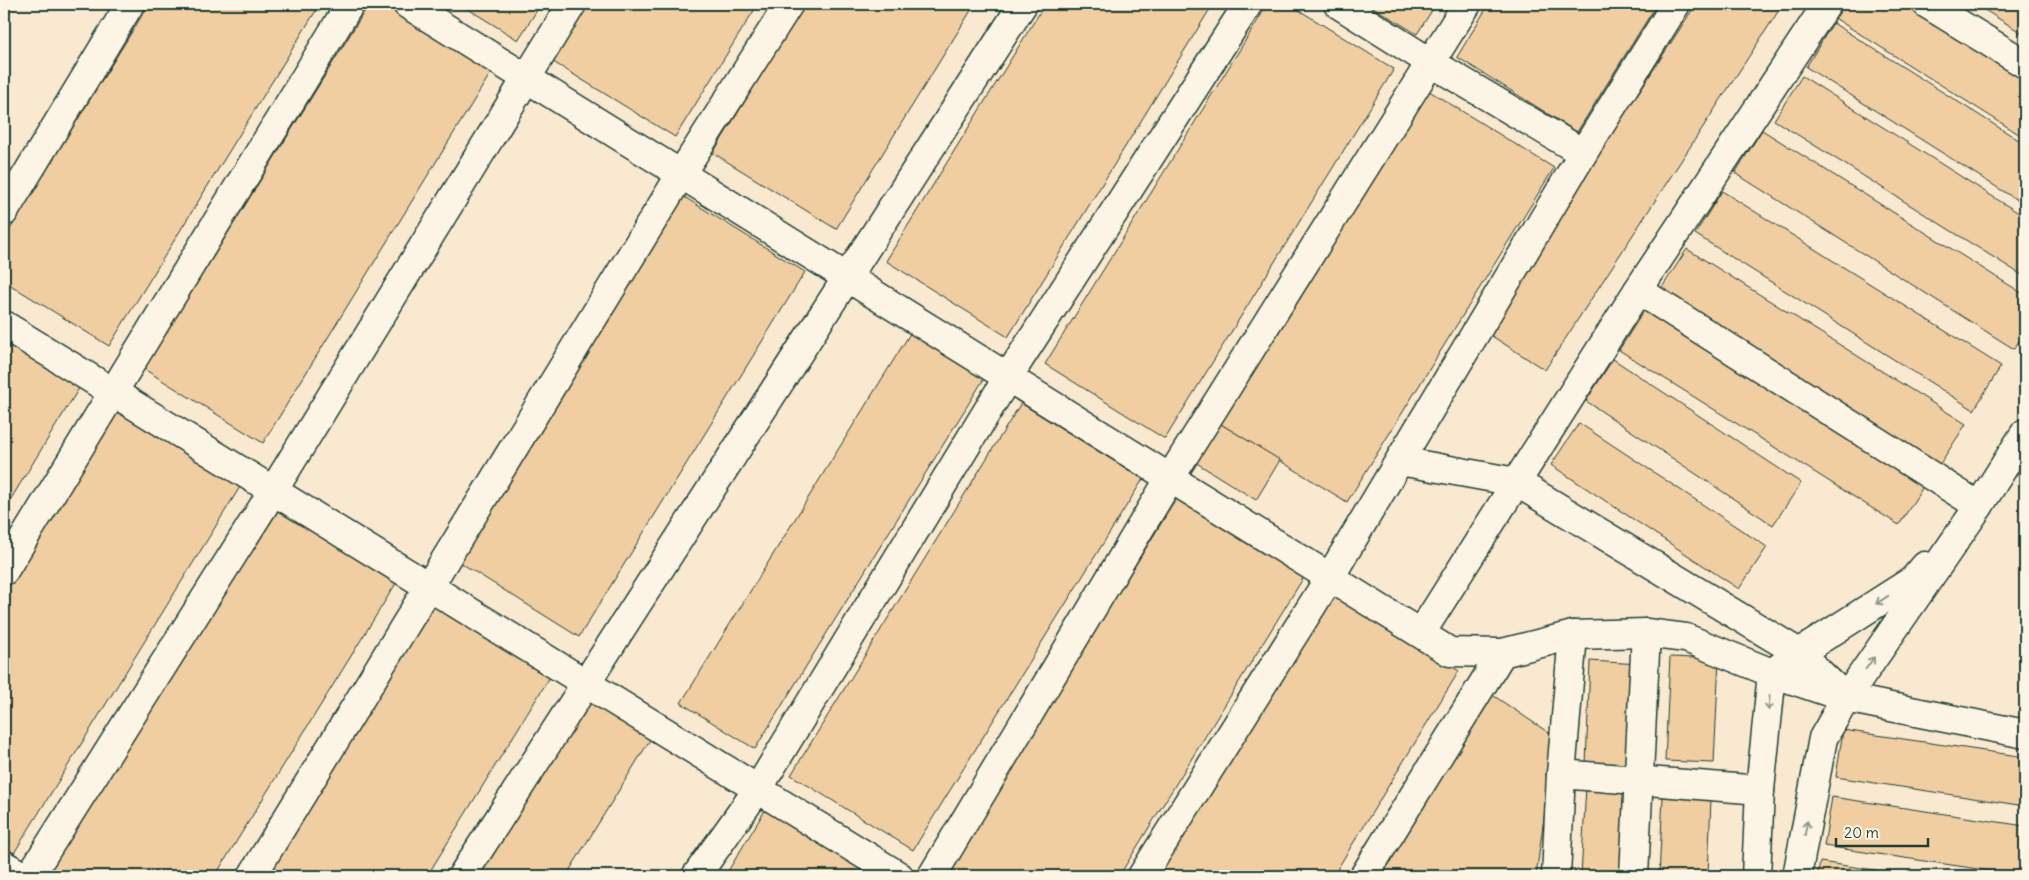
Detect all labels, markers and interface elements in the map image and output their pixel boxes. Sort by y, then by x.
one-way arrow [1875,595,1889,605]
one-way arrow [1865,657,1875,671]
one-way arrow [1764,694,1774,710]
scale bar [1836,815,1929,847]
one-way arrow [1802,821,1811,837]
text: 20 m [1844,823,1879,842]

